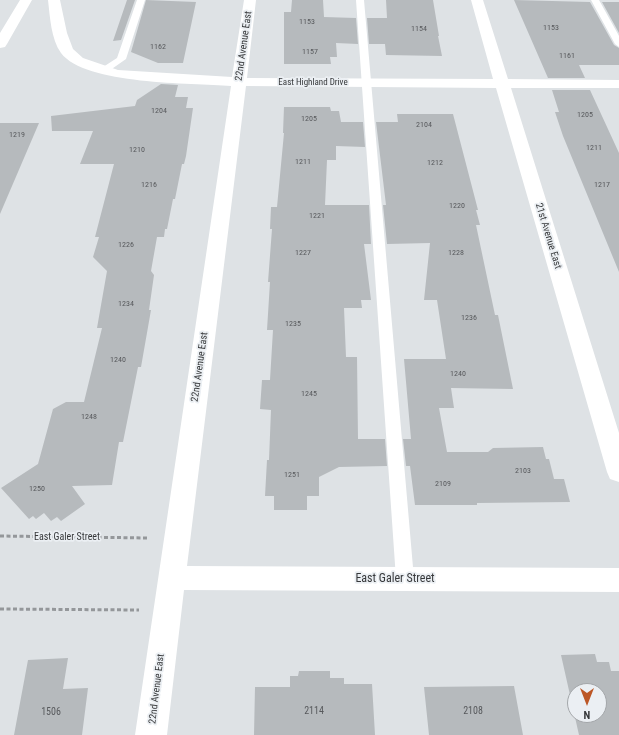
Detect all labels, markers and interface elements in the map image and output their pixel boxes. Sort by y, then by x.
street label: 22nd Avenue East [233,10,255,82]
house number: 1153 [299,17,315,27]
house number: 1153 [543,23,559,33]
house number: 1154 [411,24,427,34]
house number: 1162 [150,42,166,52]
house number: 1157 [302,47,318,57]
house number: 1161 [559,51,575,61]
street label: East Highland Drive [278,78,348,88]
house number: 1204 [151,106,167,116]
house number: 1205 [577,110,593,120]
house number: 1205 [301,114,317,124]
house number: 2104 [416,120,432,130]
house number: 1219 [9,130,25,140]
house number: 1211 [586,143,602,153]
house number: 1210 [129,145,145,155]
house number: 1211 [295,157,311,167]
house number: 1212 [427,158,443,168]
house number: 1216 [141,180,157,190]
house number: 1217 [594,180,610,190]
house number: 1220 [449,201,465,211]
street label: 21st Avenue East [532,202,564,270]
house number: 1221 [309,211,325,221]
house number: 1226 [118,240,134,250]
house number: 1227 [295,248,311,258]
house number: 1228 [448,248,464,258]
house number: 1234 [118,299,134,309]
house number: 1236 [461,313,477,323]
house number: 1235 [285,319,301,329]
street label: 22nd Avenue East [189,331,211,403]
house number: 1240 [110,355,126,365]
house number: 1240 [450,369,466,379]
house number: 1245 [301,389,317,399]
house number: 1248 [81,412,97,422]
house number: 2103 [515,466,531,476]
house number: 1251 [284,470,300,480]
house number: 2109 [435,479,451,489]
house number: 1250 [29,484,45,494]
street label: East Galer Street [34,531,100,543]
street label: East Galer Street [355,572,435,586]
street label: 22nd Avenue East [147,653,167,725]
north arrow [567,683,607,723]
house number: 2114 [304,705,324,717]
house number: 2108 [463,705,483,717]
house number: 1506 [41,706,61,718]
text: N [584,708,590,721]

